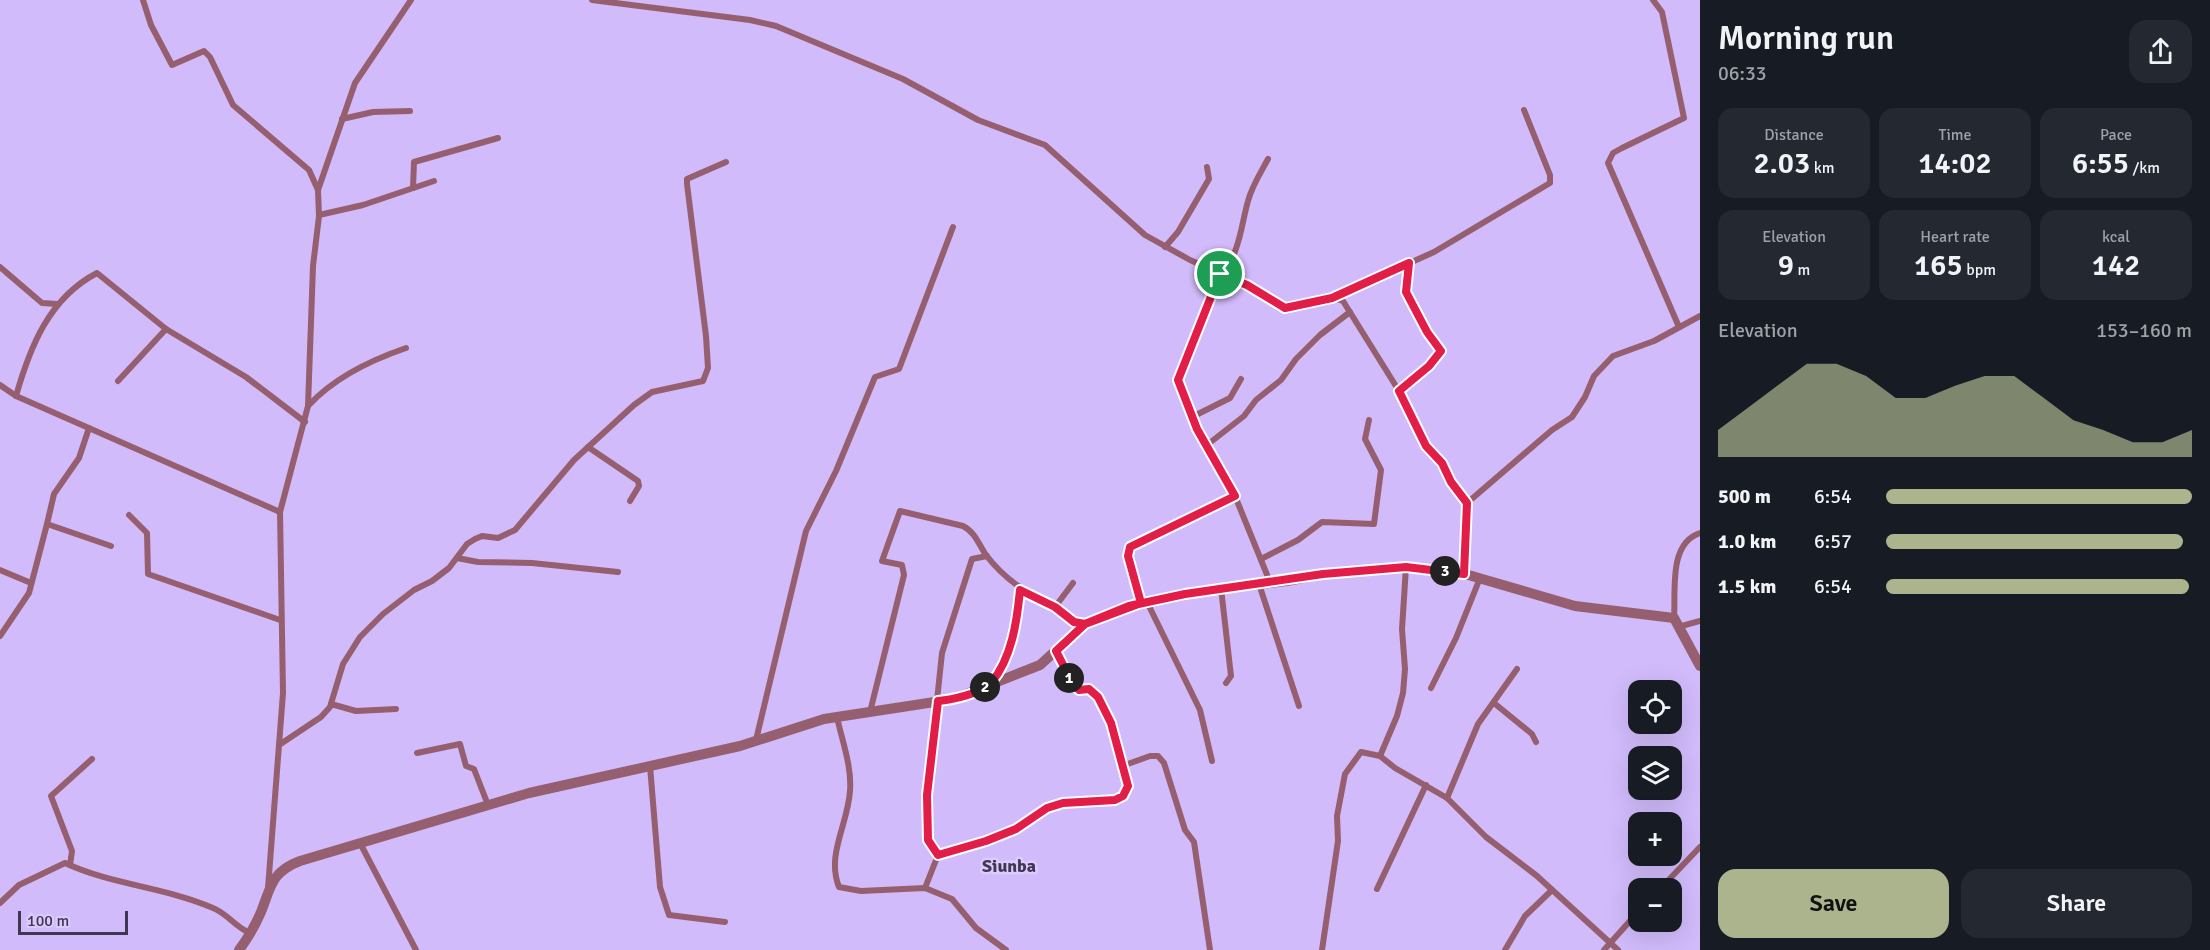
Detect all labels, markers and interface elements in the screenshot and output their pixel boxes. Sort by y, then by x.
text: Morning run [1718,18,1894,59]
button: share [2129,20,2192,83]
text: 06:33 [1718,61,1767,86]
text: Distance [1764,125,1824,145]
text: Time [1939,125,1971,145]
text: Pace [2100,125,2132,145]
text: 2.03 [1753,145,1810,182]
text: 14:02 [1918,145,1992,182]
text: 6:55 [2072,145,2129,182]
text: km [1810,158,1835,178]
text: /km [2129,158,2160,178]
text: Elevation [1762,227,1826,247]
text: Heart rate [1920,227,1990,247]
text: kcal [2102,227,2130,247]
text: 9 [1778,247,1794,284]
text: 165 [1914,247,1963,284]
text: 142 [2092,247,2140,284]
pin [1194,248,1245,299]
icon: arrive [1203,257,1236,290]
text: m [1794,260,1810,280]
text: bpm [1963,260,1996,280]
text: Elevation [1718,318,1798,343]
text: 153–160 m [2096,318,2192,343]
text: 500 m [1718,484,1771,509]
text: 6:54 [1814,484,1852,509]
text: 1.0 km [1718,529,1776,554]
text: 6:57 [1814,529,1852,554]
pin: 3 [1430,556,1460,586]
text: 3 [1441,561,1449,581]
text: 1.5 km [1718,574,1776,599]
text: 6:54 [1814,574,1852,599]
pin: 1 [1054,663,1084,693]
text: 1 [1065,668,1073,688]
pin: 2 [970,672,1000,702]
text: 2 [981,677,989,697]
map controls [1628,680,1682,932]
button: locate [1628,680,1682,734]
button: layers [1628,746,1682,800]
button: + [1628,812,1682,866]
district label: Siunba [982,855,1036,877]
button: Save [1718,869,1949,938]
button: Share [1961,869,2192,938]
button: − [1628,878,1682,932]
scale bar [18,908,128,936]
text: 100 m [27,911,69,931]

